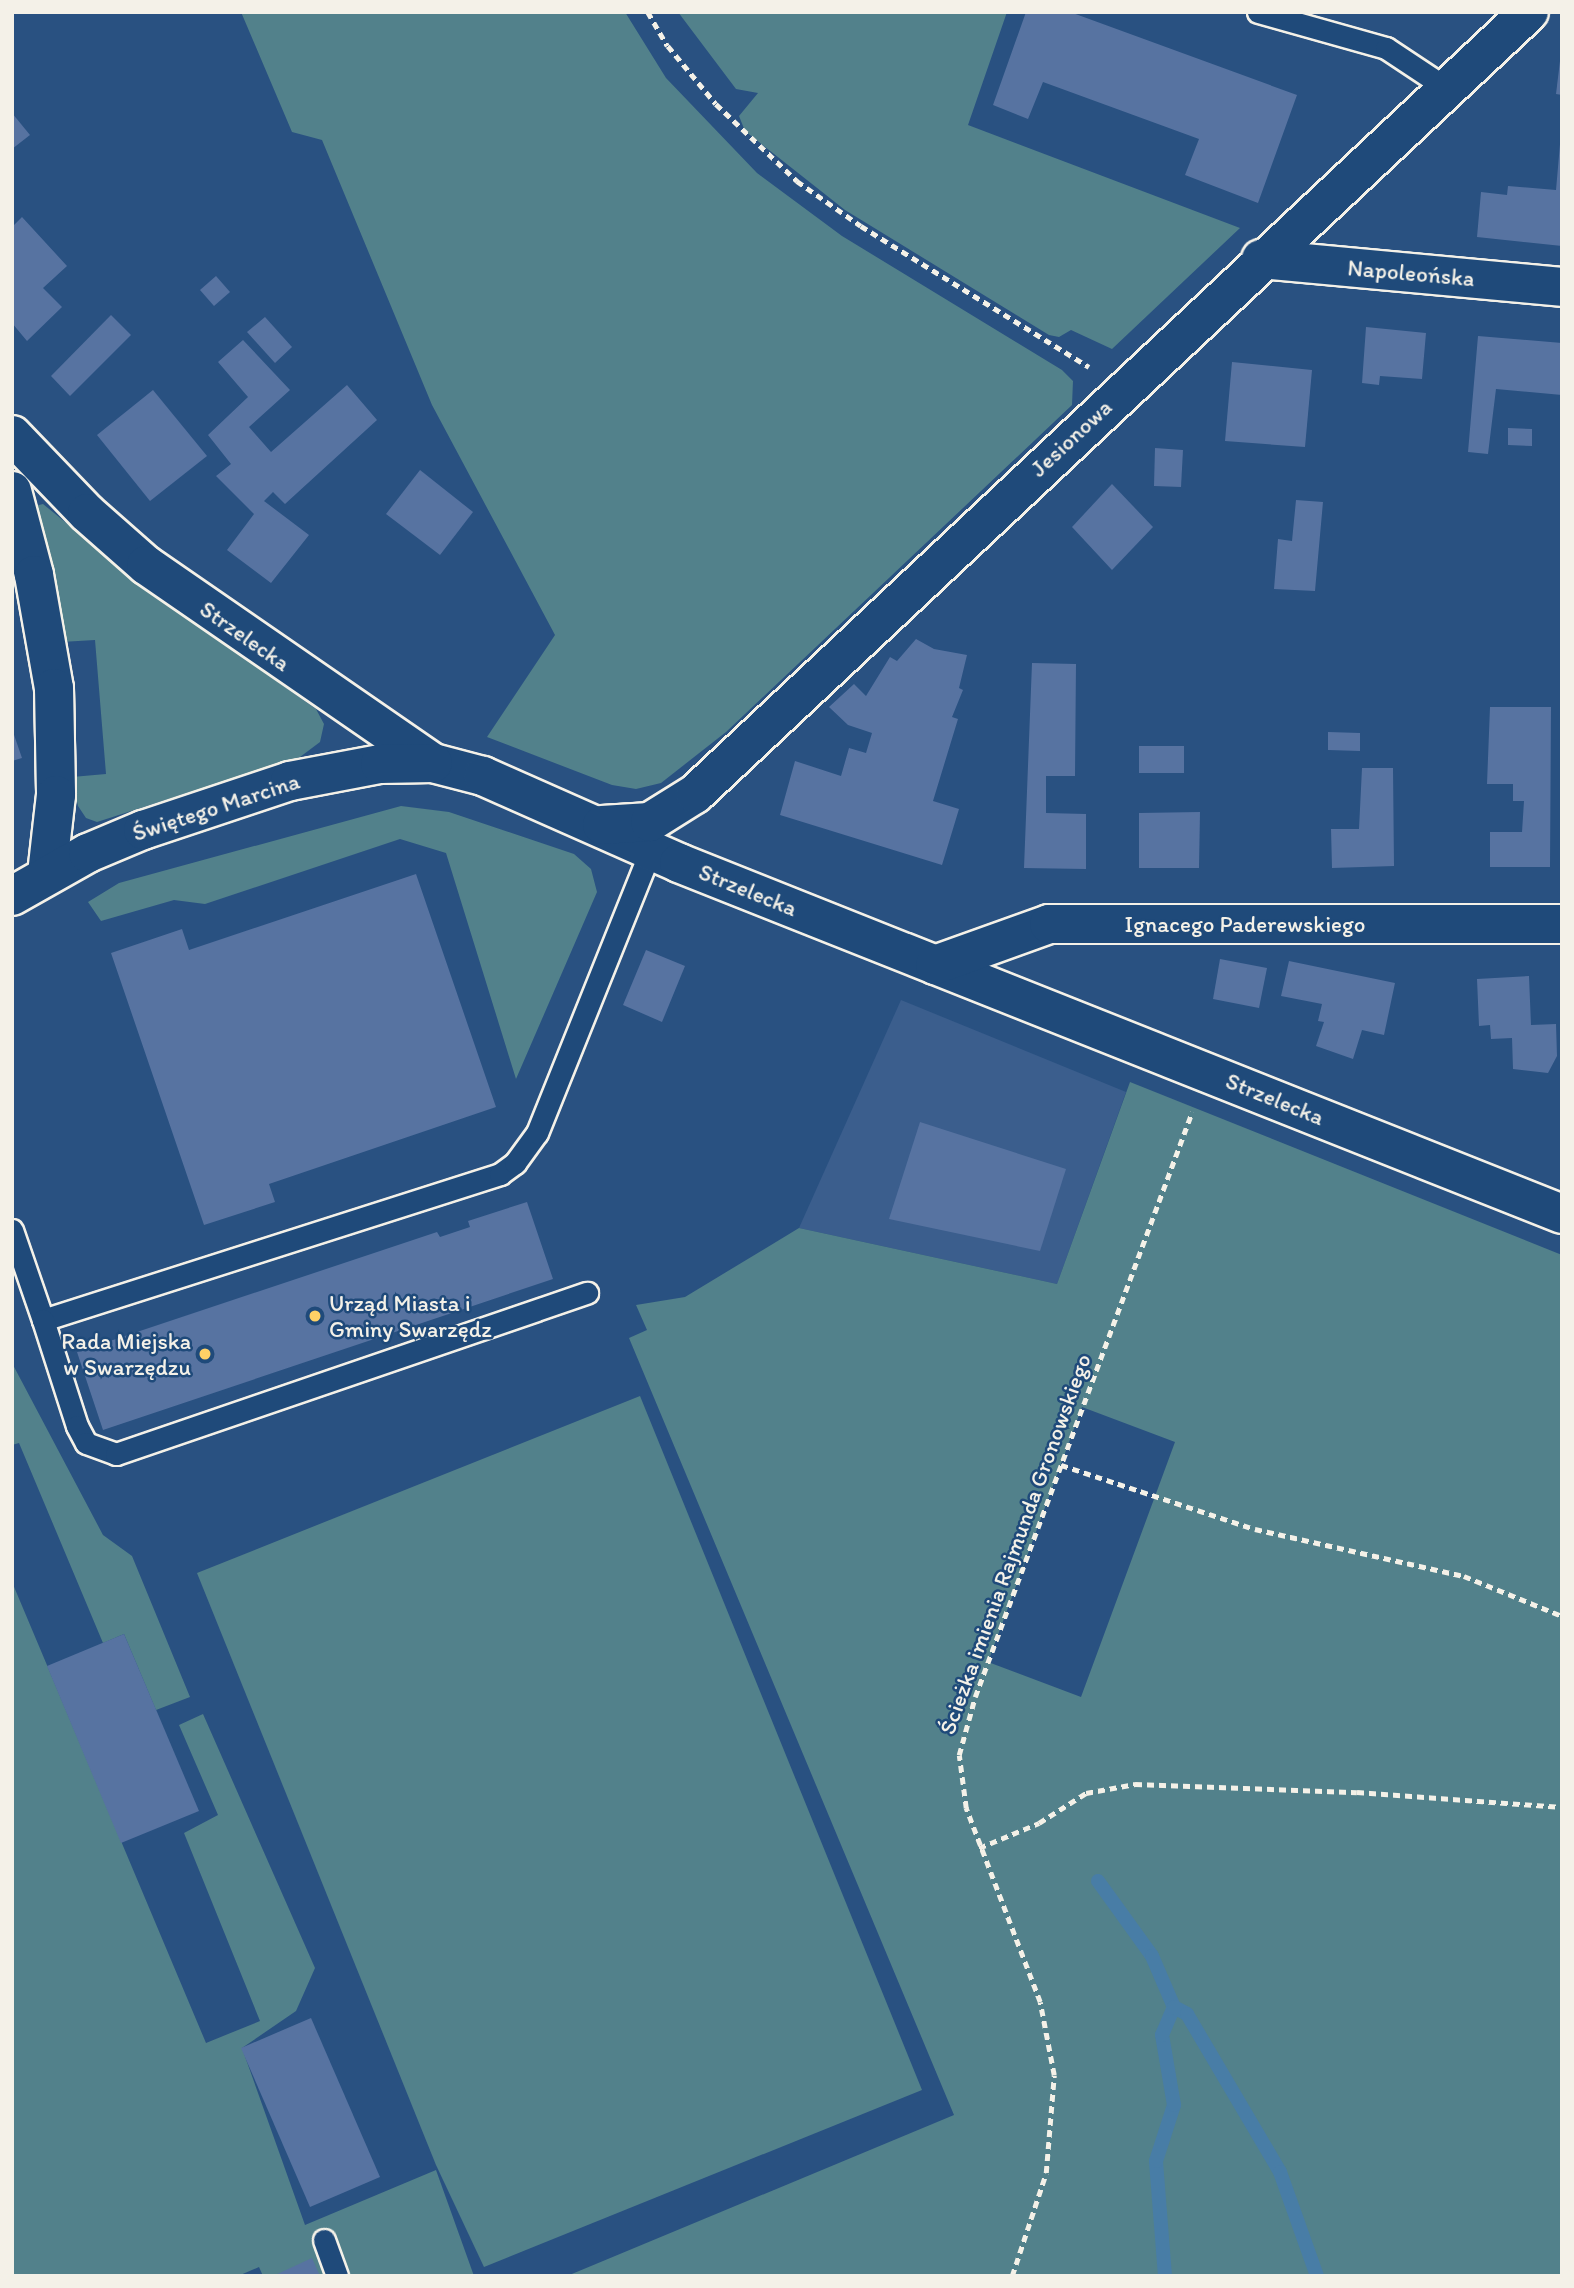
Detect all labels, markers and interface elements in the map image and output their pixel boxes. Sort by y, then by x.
street label: Napoleońska [1346,254,1476,292]
street label: Jesionowa [1025,393,1117,483]
street label: Strzelecka [195,595,295,677]
street label: Świętego Marcina [129,767,303,847]
street label: Strzelecka [695,858,801,922]
street label: Ignacego Paderewskiego [1125,910,1365,938]
street label: Strzelecka [1222,1067,1328,1131]
place label: Urząd Miasta i Gminy Swarzędz [329,1289,492,1343]
marker: Urząd Miasta i Gminy Swarzędz [307,1308,323,1324]
place label: Rada Miejska w Swarzędzu [61,1327,191,1381]
marker: Rada Miejska w Swarzędzu [197,1346,213,1362]
street label: Ścieżka imienia Rajmunda Gronowskiego [933,1351,1097,1737]

